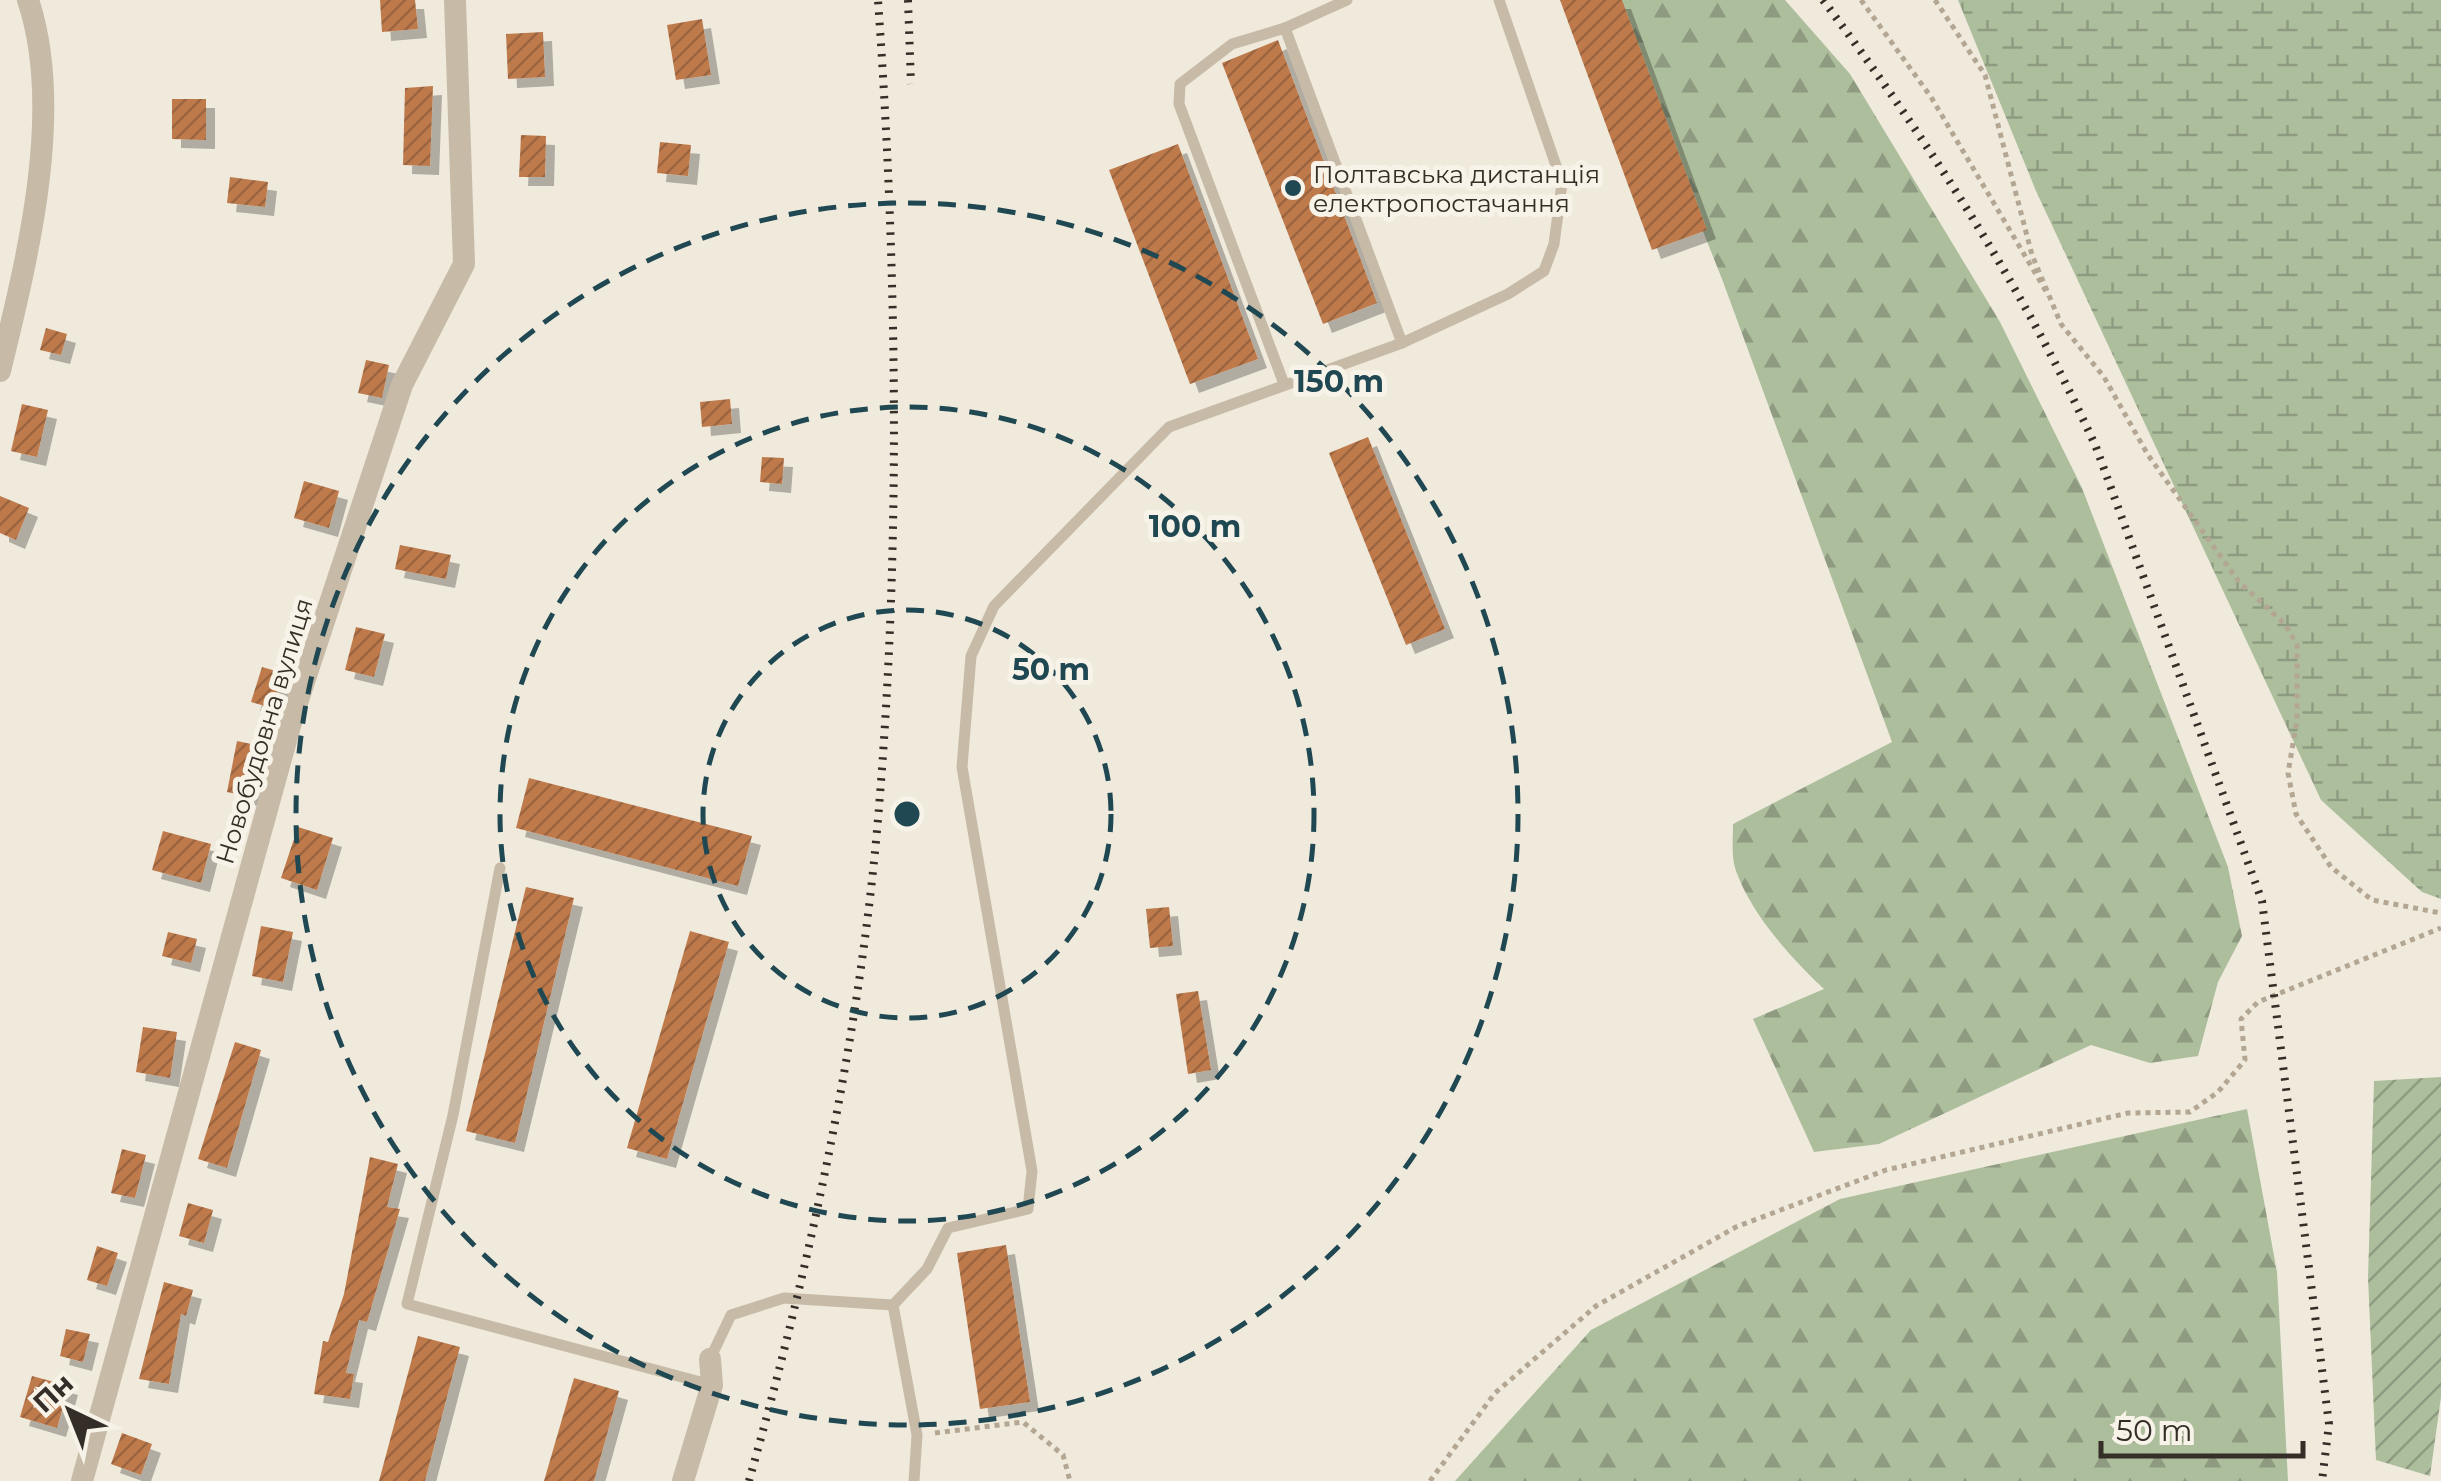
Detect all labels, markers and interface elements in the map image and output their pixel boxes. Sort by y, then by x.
place label: Полтавська дистанція електропостачання [1313,159,1600,218]
marker: Полтавська дистанція електропостачання [1282,177,1304,199]
text: 150 m [1294,363,1384,400]
text: 100 m [1149,508,1241,545]
street label: Новобудовна вулиця [209,595,319,867]
text: 50 m [1012,651,1090,688]
centre of rings [889,796,925,832]
north arrow [20,1361,120,1461]
text: Пн [26,1366,80,1420]
scale bar [2101,1396,2304,1458]
text: 50 m [2116,1412,2193,1449]

